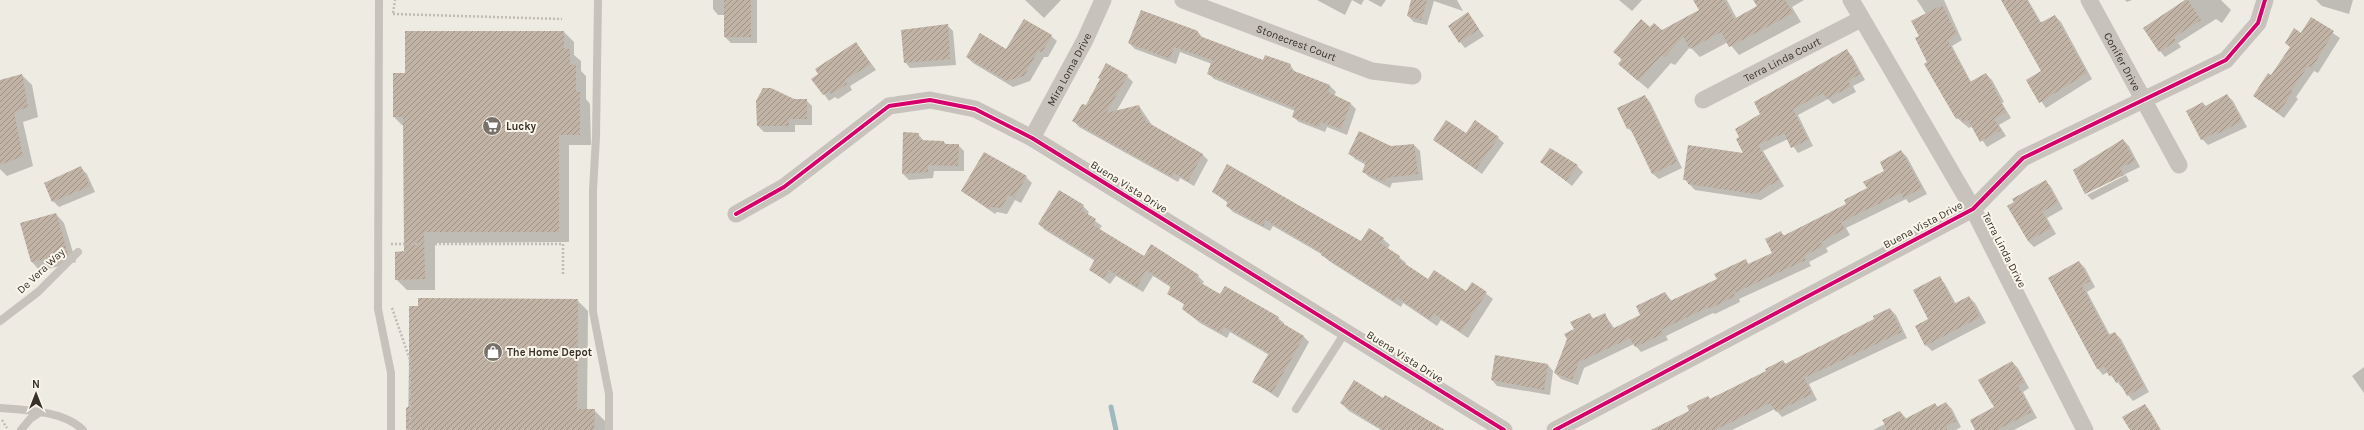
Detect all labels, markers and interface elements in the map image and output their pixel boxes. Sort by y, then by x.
street label: Stonecrest Court [1254,22,1338,64]
street label: Mira Loma Drive [1044,30,1094,108]
street label: Conifer Drive [2101,30,2144,93]
street label: Terra Linda Court [1741,34,1823,85]
supermarket icon: Lucky [481,115,503,137]
place label: Lucky [506,120,537,133]
street label: Buena Vista Drive [1088,158,1170,216]
street label: Buena Vista Drive [1881,198,1965,251]
street label: Terra Linda Drive [1979,210,2029,290]
street label: De Vera Way [15,246,67,296]
street label: Buena Vista Drive [1364,328,1446,386]
shop icon: The Home Depot [482,341,504,363]
place label: The Home Depot [507,346,593,359]
north arrow [16,374,56,414]
text: N [32,378,40,391]

